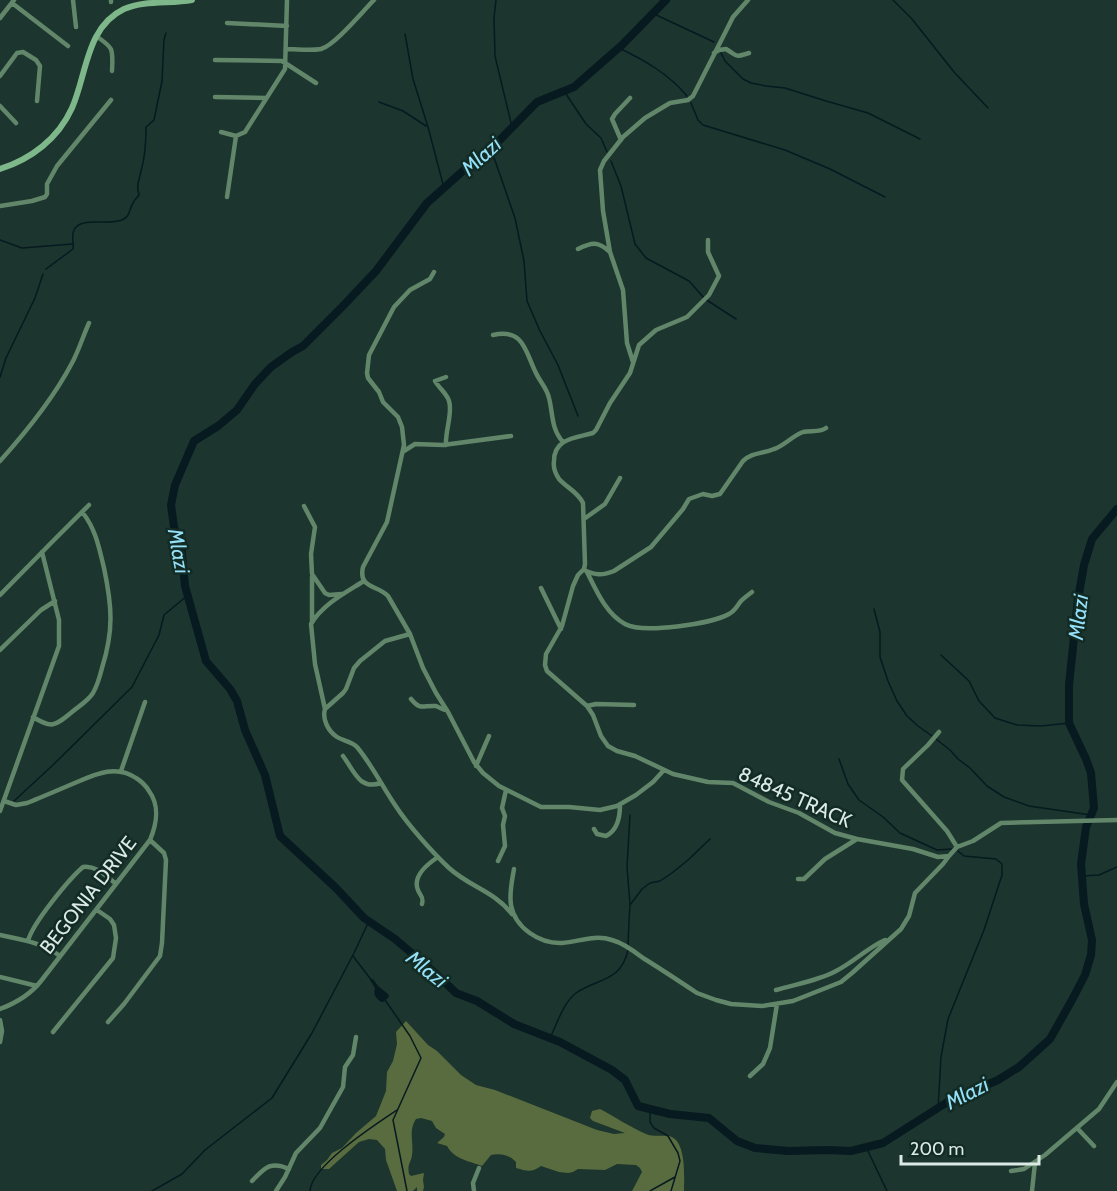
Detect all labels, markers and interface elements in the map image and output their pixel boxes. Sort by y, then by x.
water label: Mlazi [455,131,507,181]
water label: Mlazi [163,526,195,576]
water label: Mlazi [1063,592,1093,642]
street label: 84845 TRACK [735,761,856,833]
street label: BEGONIA DRIVE [35,831,141,959]
water label: Mlazi [401,944,453,993]
water label: Mlazi [940,1071,993,1115]
scale bar [901,1128,1039,1166]
text: 200 m [910,1138,964,1160]

